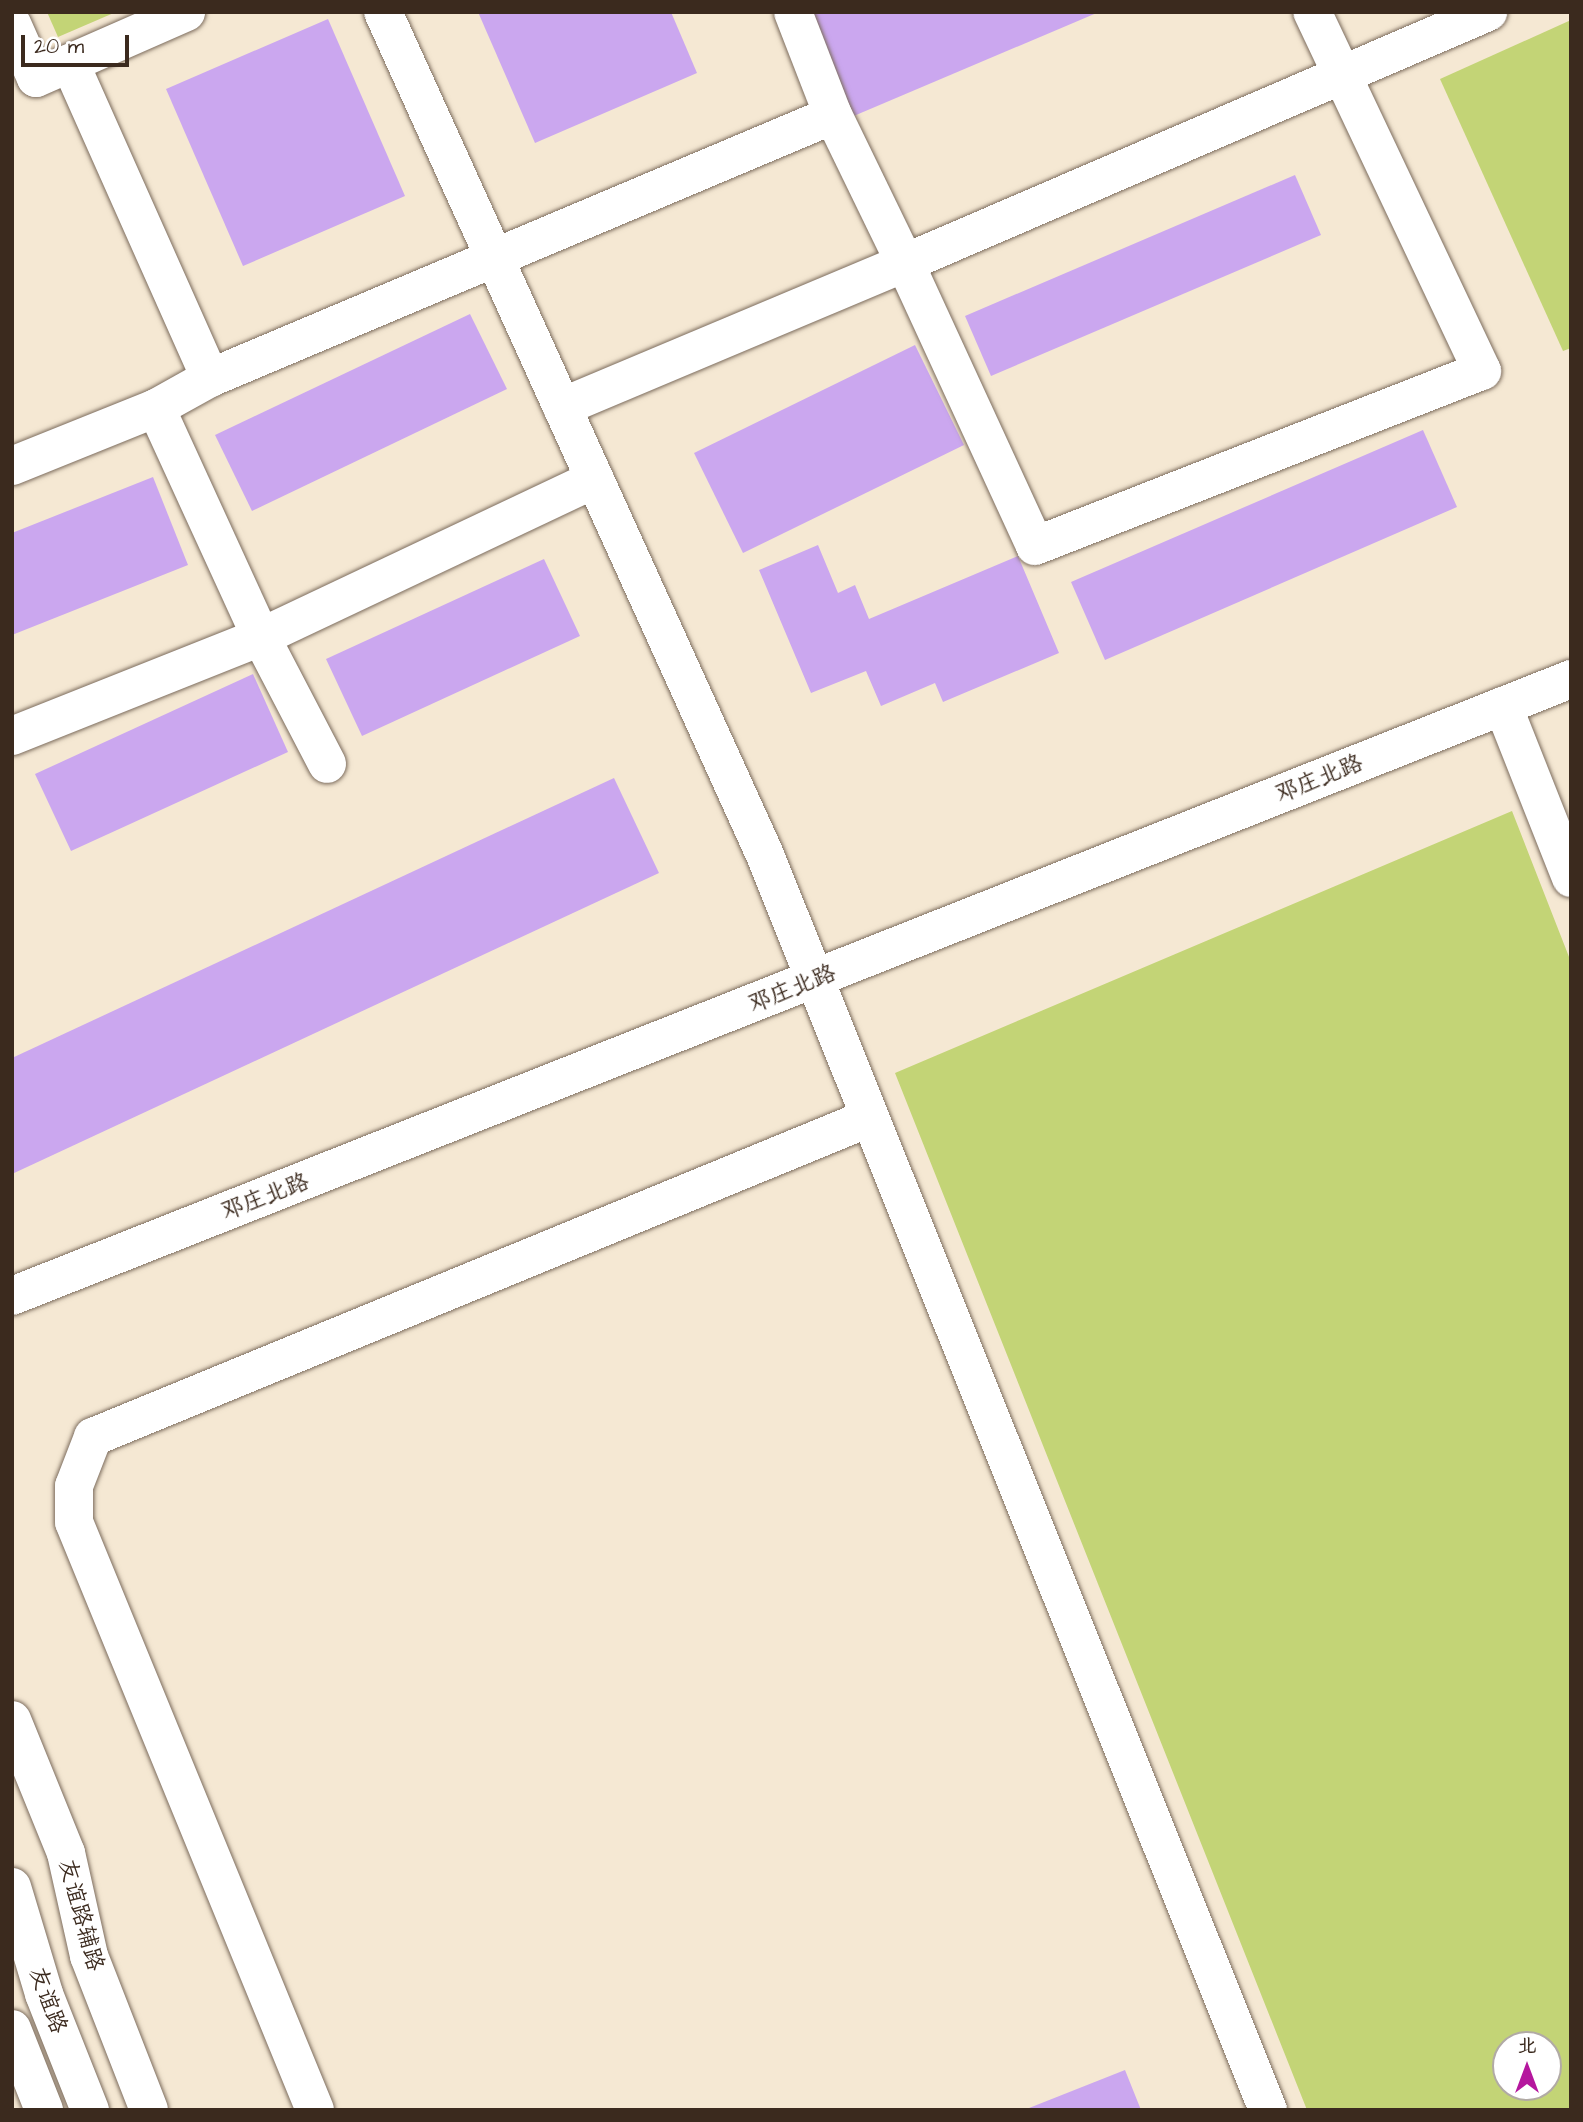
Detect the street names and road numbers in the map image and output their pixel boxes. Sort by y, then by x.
street label: 邓庄北路 [1271,749,1367,809]
street label: 邓庄北路 [744,959,840,1019]
street label: 邓庄北路 [217,1168,313,1226]
street label: 友谊路辅路 [53,1856,109,1974]
street label: 友谊路 [23,1963,73,2037]

